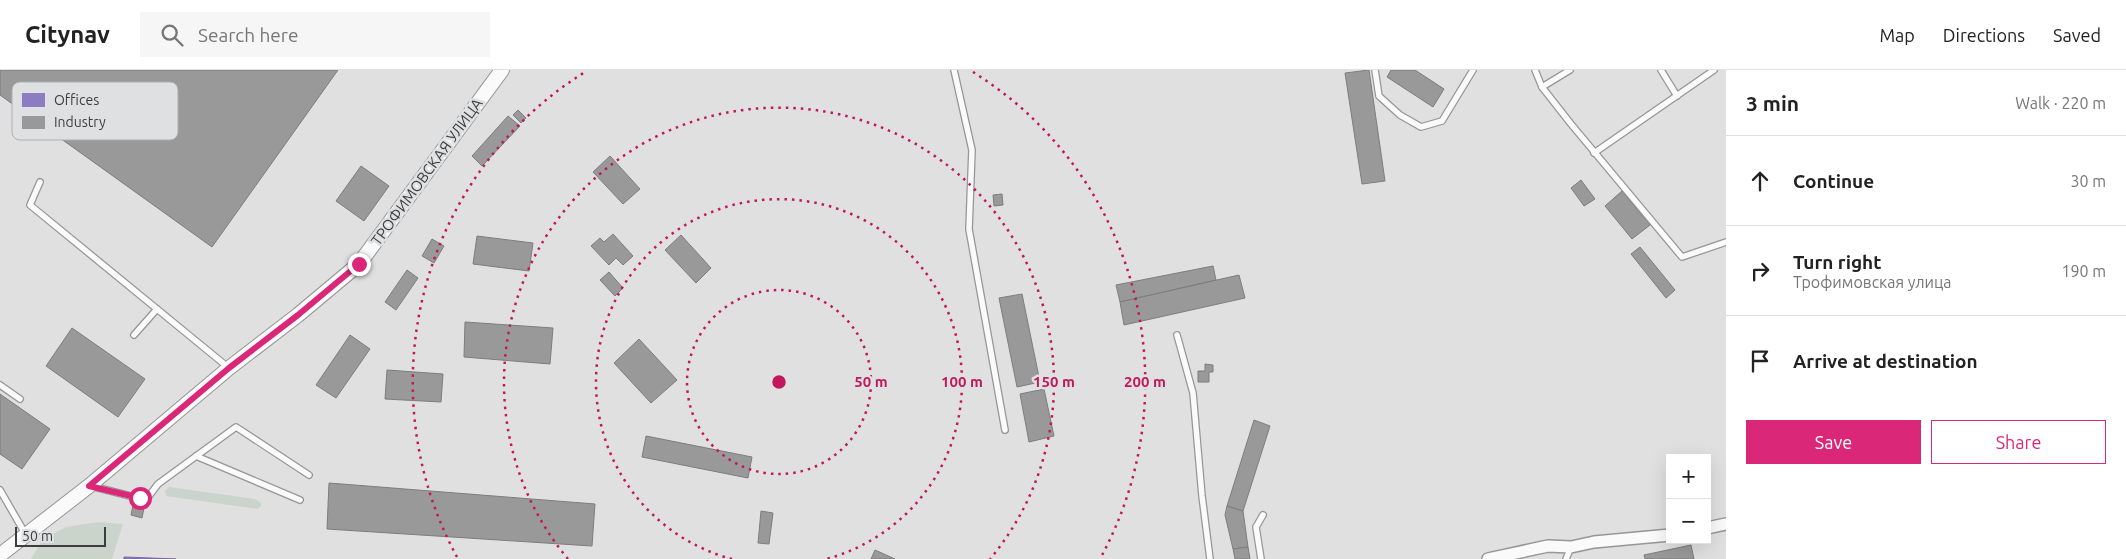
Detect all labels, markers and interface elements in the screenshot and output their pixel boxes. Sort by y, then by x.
search box [140,12,490,57]
text: Citynav [25,21,110,48]
icon: search [158,21,186,49]
text: Search here [198,24,298,46]
text: Map [1879,25,1915,45]
text: Directions [1943,25,2025,45]
text: Saved [2053,25,2101,45]
legend [12,82,178,140]
text: 3 min [1746,91,1799,115]
text: Offices [54,92,99,108]
text: Walk · 220 m [2015,94,2106,112]
street label: ТРОФИМОВСКАЯ УЛИЦА [367,95,486,249]
text: Industry [54,114,106,130]
icon: ahead [1746,167,1774,195]
text: Continue [1793,170,1874,192]
text: 30 m [2070,172,2106,190]
text: Turn right [1793,251,1881,273]
route end [348,253,371,276]
icon: right [1746,257,1774,285]
text: 190 m [2061,262,2106,280]
text: Трофимовская улица [1793,273,1952,291]
icon: arrive [1746,347,1774,375]
text: Arrive at destination [1793,350,1978,372]
centre of rings [770,373,788,391]
text: 50 m [854,373,888,390]
text: 100 m [941,373,983,390]
text: 150 m [1033,373,1075,390]
text: 200 m [1124,373,1166,390]
button: Save [1746,420,1921,464]
button: Share [1931,420,2106,464]
map controls [1666,454,1711,544]
button: + [1666,454,1711,499]
route start [129,487,152,510]
button: − [1666,499,1711,544]
scale bar [15,524,106,547]
text: 50 m [22,528,53,544]

